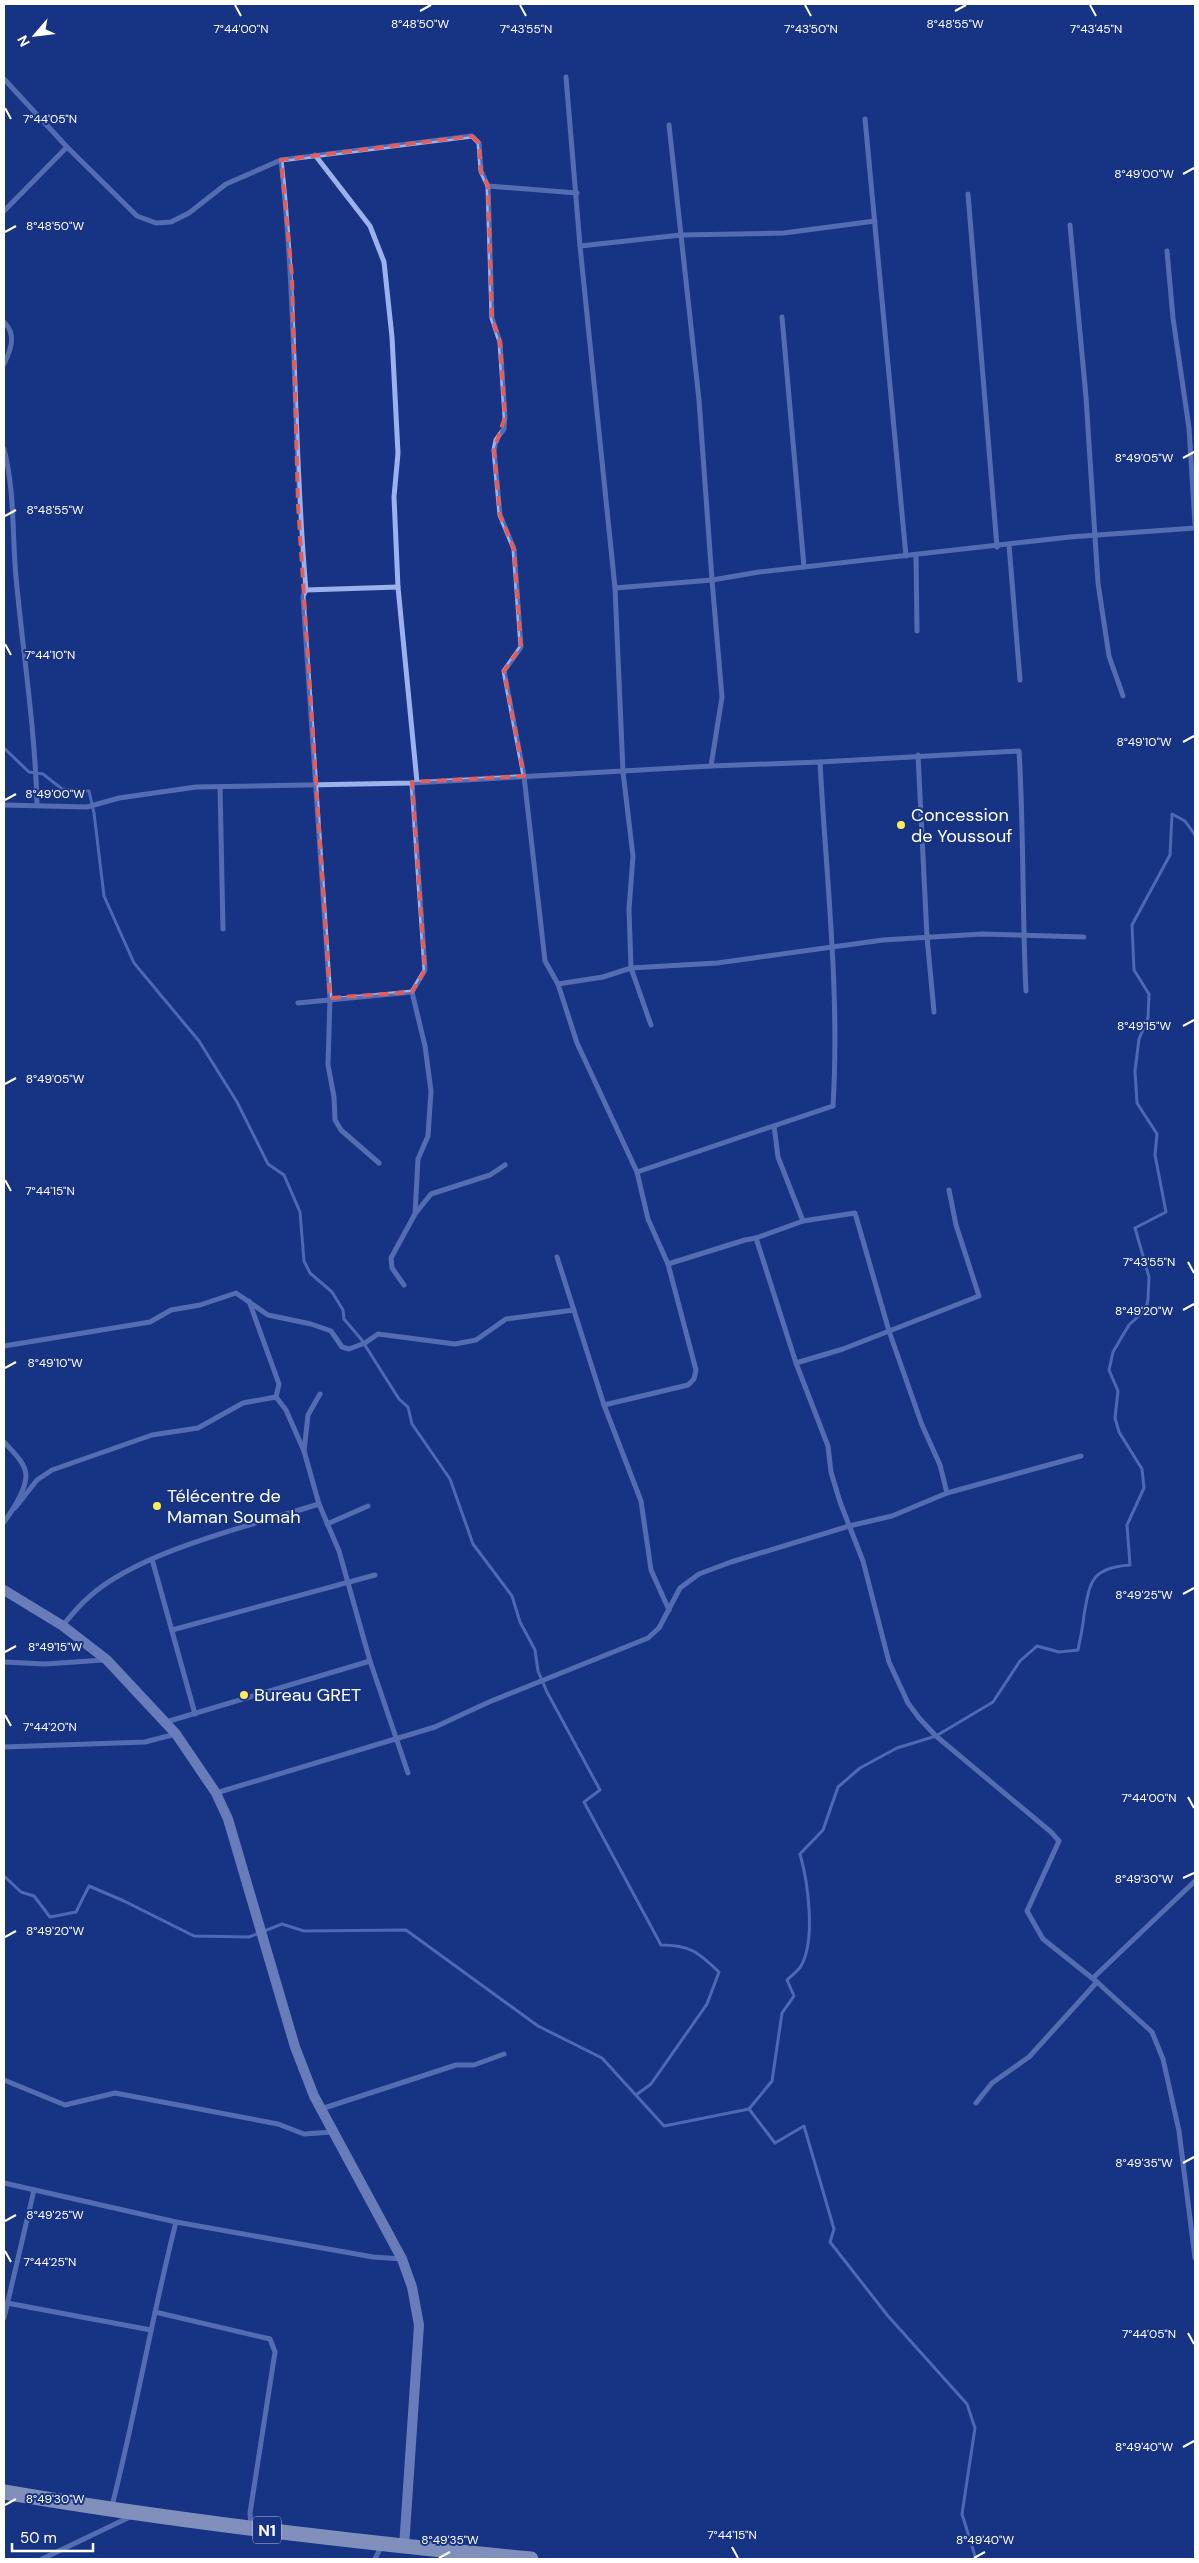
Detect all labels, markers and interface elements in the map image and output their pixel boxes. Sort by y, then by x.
north arrow [10,10,60,60]
text: 8°48'50"W [391,16,449,32]
text: 8°48'55"W [926,16,984,32]
text: 7°44'00"N [213,21,269,37]
text: 7°43'55"N [500,21,552,37]
text: 7°43'50"N [784,21,838,37]
text: 7°43'45"N [1070,21,1122,37]
text: N [13,32,34,50]
text: 7°44'05"N [23,111,77,127]
text: 8°49'00"W [1114,166,1174,182]
text: 8°48'50"W [26,218,84,234]
text: 8°49'05"W [1115,450,1174,466]
text: 8°48'55"W [26,502,84,518]
text: 7°44'10"N [25,647,75,663]
text: 8°49'10"W [1116,734,1172,750]
text: 8°49'00"W [25,786,85,802]
place label: Concession de Youssouf [911,803,1012,848]
marker: Concession de Youssouf [895,819,907,831]
text: 8°49'15"W [1117,1018,1171,1034]
text: 8°49'05"W [26,1071,85,1087]
text: 7°44'15"N [25,1183,75,1199]
text: 7°43'55"N [1123,1254,1175,1270]
text: 8°49'20"W [1115,1303,1174,1319]
text: 8°49'10"W [27,1355,83,1371]
place label: Télécentre de Maman Soumah [167,1484,301,1529]
marker: Télécentre de Maman Soumah [151,1500,163,1512]
text: 8°49'25"W [1115,1587,1173,1603]
text: 8°49'15"W [28,1639,82,1655]
place label: Bureau GRET [254,1683,361,1707]
marker: Bureau GRET [238,1689,250,1701]
text: 7°44'20"N [23,1719,77,1735]
text: 7°44'00"N [1121,1790,1177,1806]
text: 8°49'30"W [1115,1871,1174,1887]
text: 8°49'20"W [26,1923,85,1939]
text: 8°49'35"W [1115,2155,1173,2171]
text: 8°49'25"W [26,2207,84,2223]
text: 7°44'25"N [24,2254,76,2270]
text: 7°44'05"N [1122,2326,1176,2342]
text: 8°49'40"W [1115,2439,1173,2455]
text: 8°49'30"W [26,2491,85,2507]
road number: N1 [253,2516,281,2544]
scale bar [12,2520,94,2552]
text: 7°44'15"N [707,2527,757,2543]
text: 50 m [20,2528,57,2548]
text: 8°49'35"W [421,2532,479,2548]
text: 8°49'40"W [956,2532,1014,2548]

